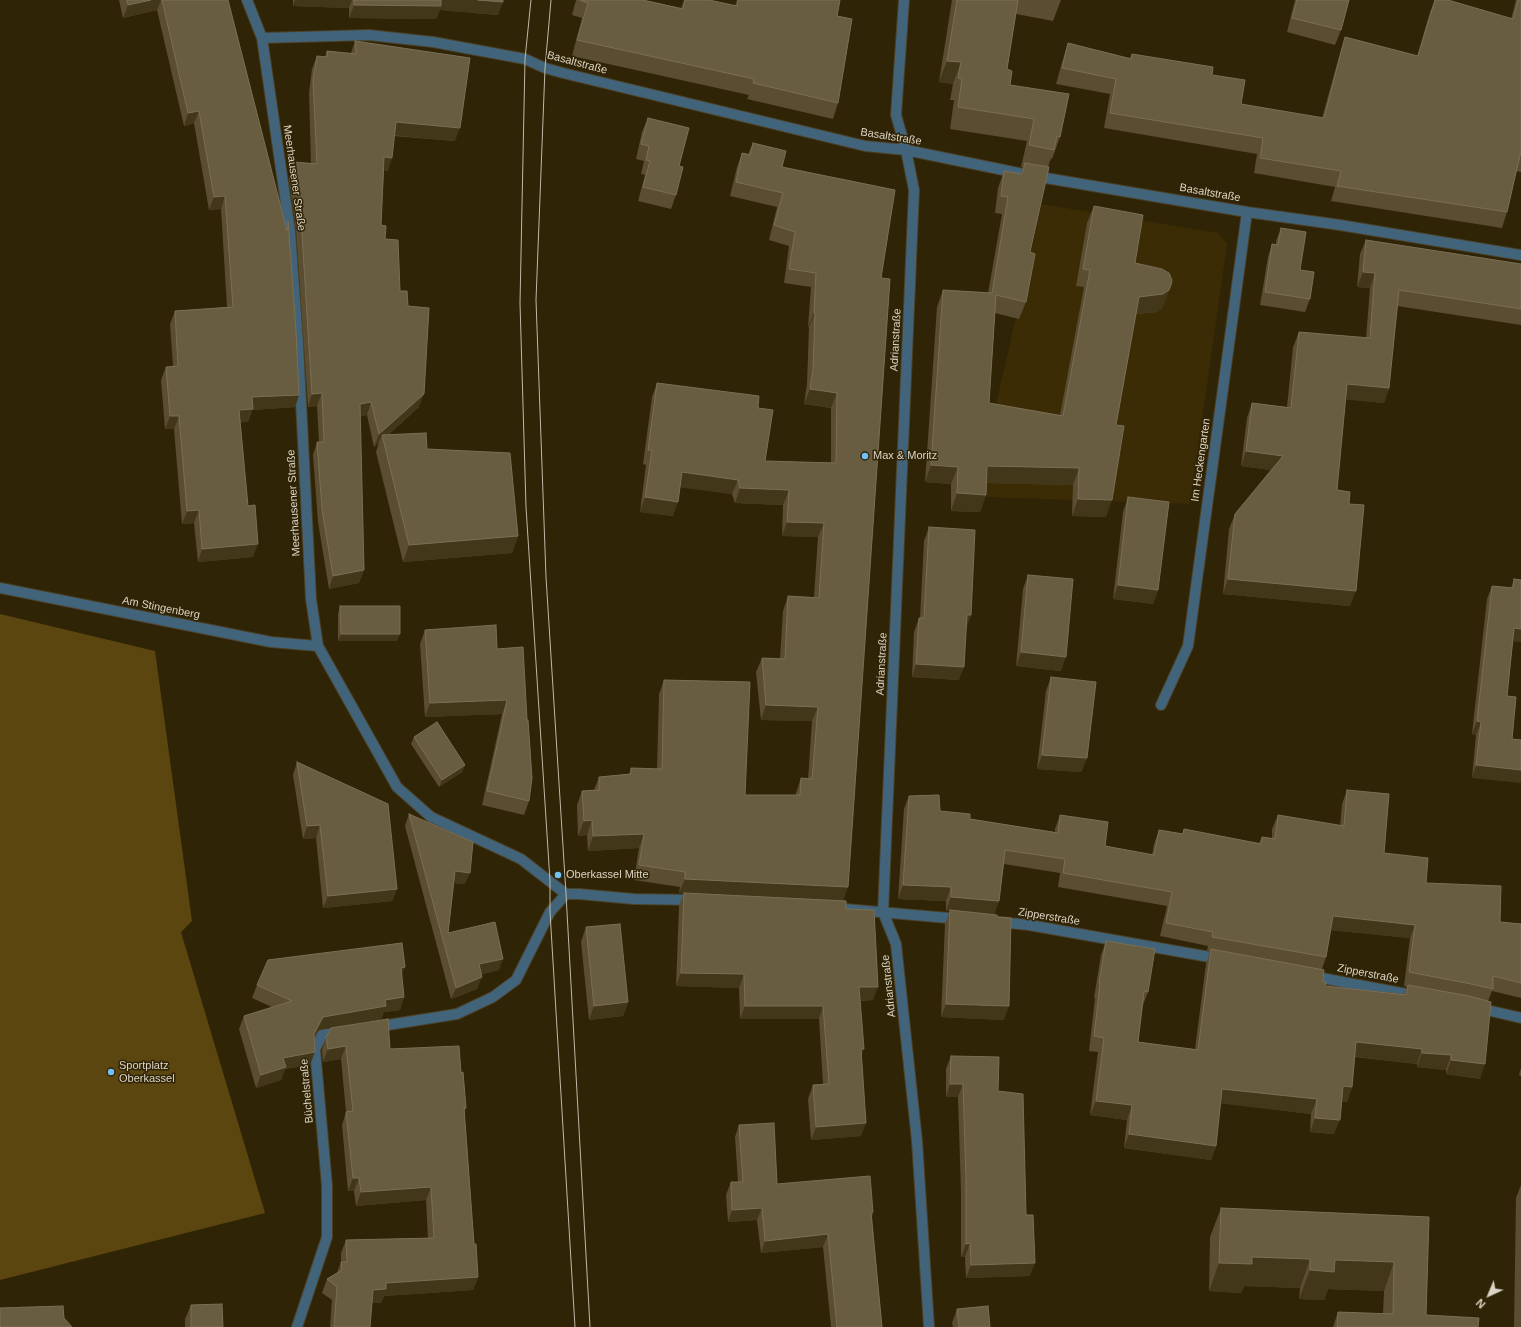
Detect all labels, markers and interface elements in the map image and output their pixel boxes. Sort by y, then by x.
street label: Basaltstraße [545,49,609,77]
street label: Meerhausener Straße [280,124,308,232]
street label: Basaltstraße [859,126,923,148]
street label: Basaltstraße [1178,181,1242,205]
street label: Adrianstraße [888,308,904,372]
street label: Im Heckengarten [1189,418,1213,502]
street label: Meerhausener Straße [285,449,303,557]
place label: Max & Moritz [873,449,937,463]
marker: Max & Moritz [860,451,870,461]
street label: Am Stingenberg [121,594,201,622]
street label: Adrianstraße [874,632,890,696]
place label: Oberkassel Mitte [566,868,649,882]
marker: Oberkassel Mitte [553,870,563,880]
street label: Zipperstraße [1017,906,1081,928]
street label: Adrianstraße [879,954,899,1018]
street label: Zipperstraße [1336,962,1400,986]
street label: Büchelstraße [298,1058,316,1124]
place label: Sportplatz Oberkassel [119,1059,175,1085]
marker: Sportplatz Oberkassel [106,1067,116,1077]
north arrow [1469,1275,1509,1315]
text: N [1474,1297,1488,1311]

